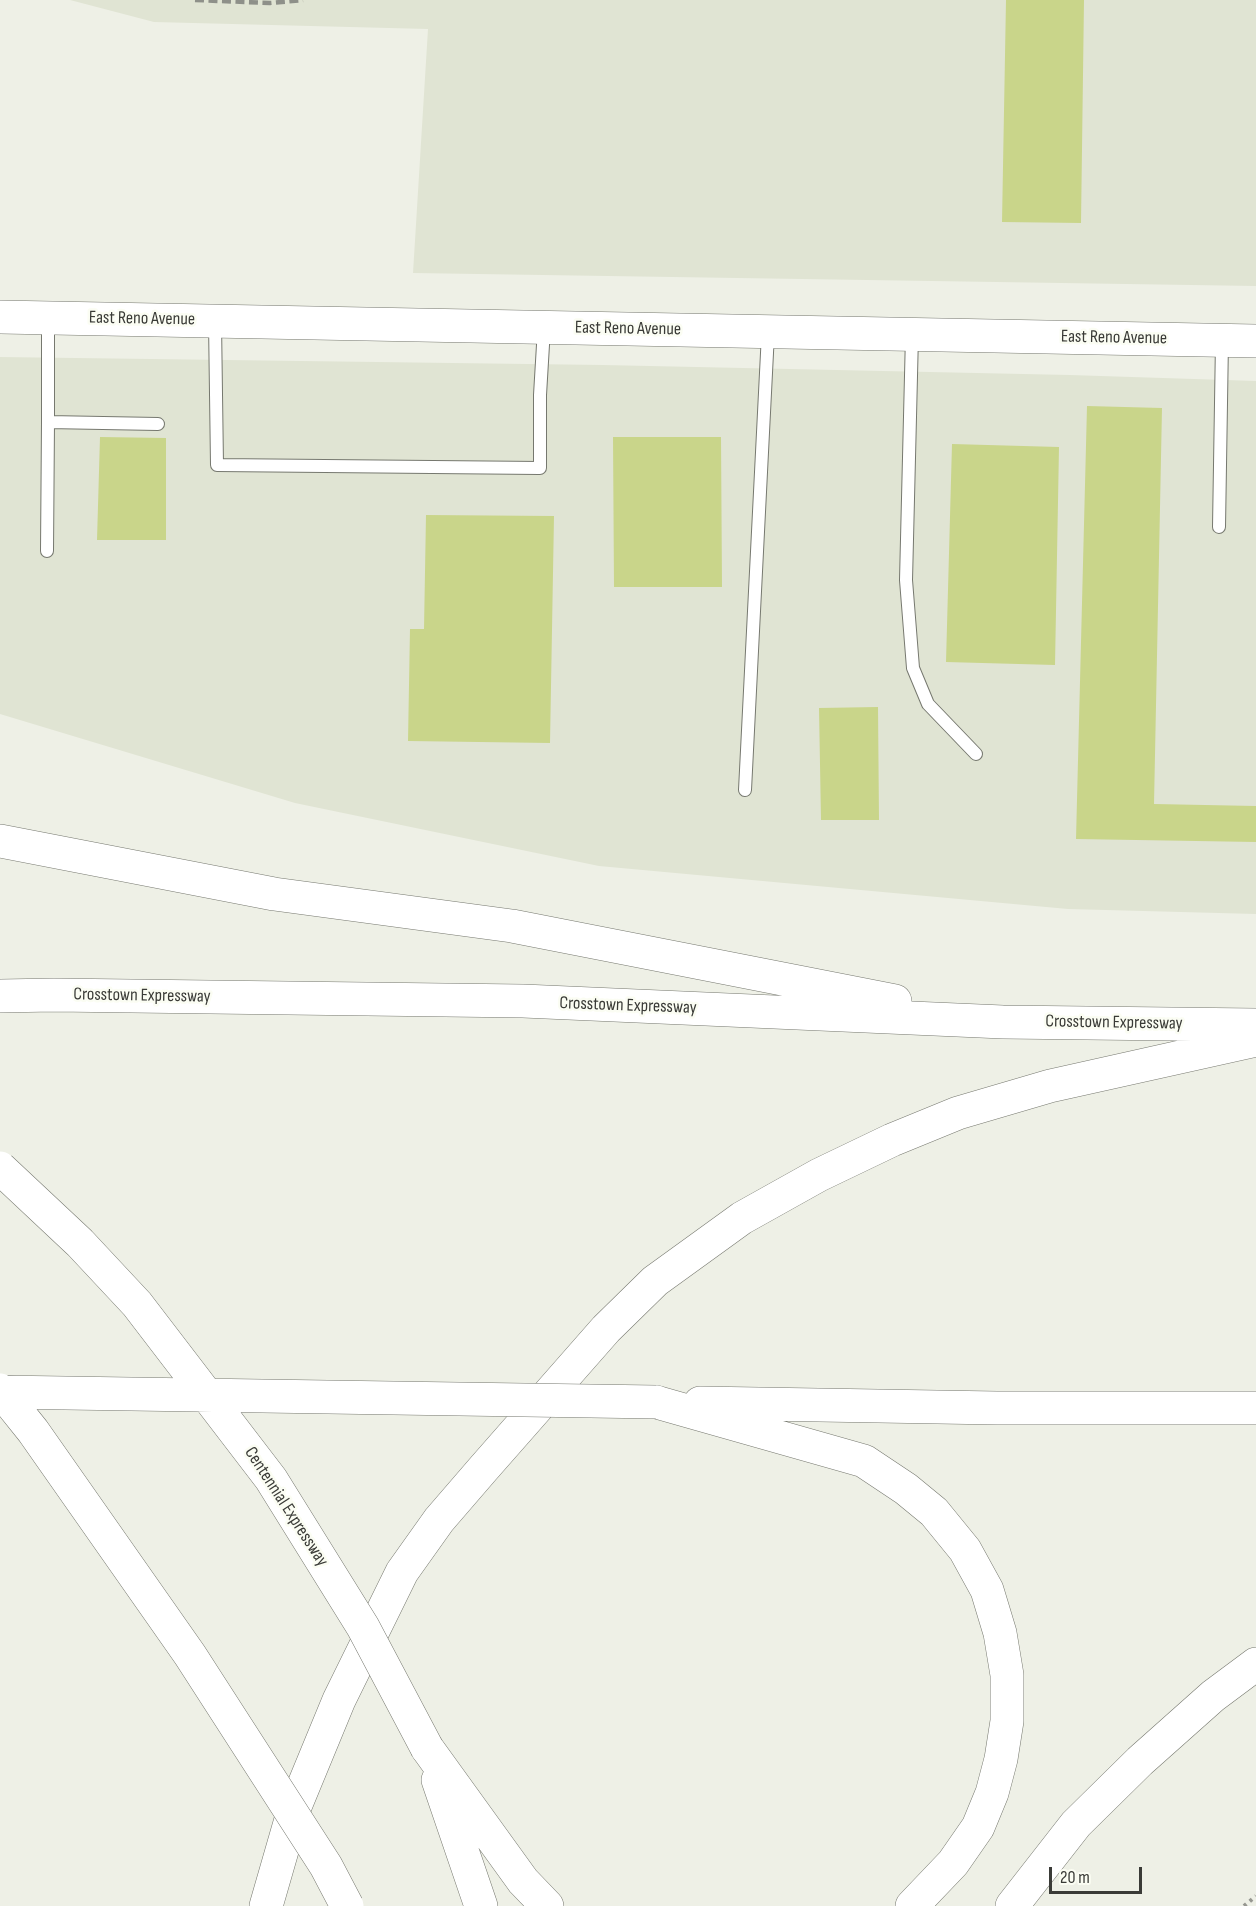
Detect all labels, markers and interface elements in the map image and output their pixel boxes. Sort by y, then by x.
street label: East Reno Avenue [89,307,195,331]
street label: East Reno Avenue [575,317,681,341]
street label: East Reno Avenue [1061,326,1167,350]
street label: Crosstown Expressway [73,984,211,1008]
street label: Crosstown Expressway [559,993,697,1019]
street label: Crosstown Expressway [1045,1011,1183,1035]
street label: Centennial Expressway [239,1443,333,1571]
scale bar [1052,1855,1145,1893]
text: 20 m [1060,1867,1090,1888]

